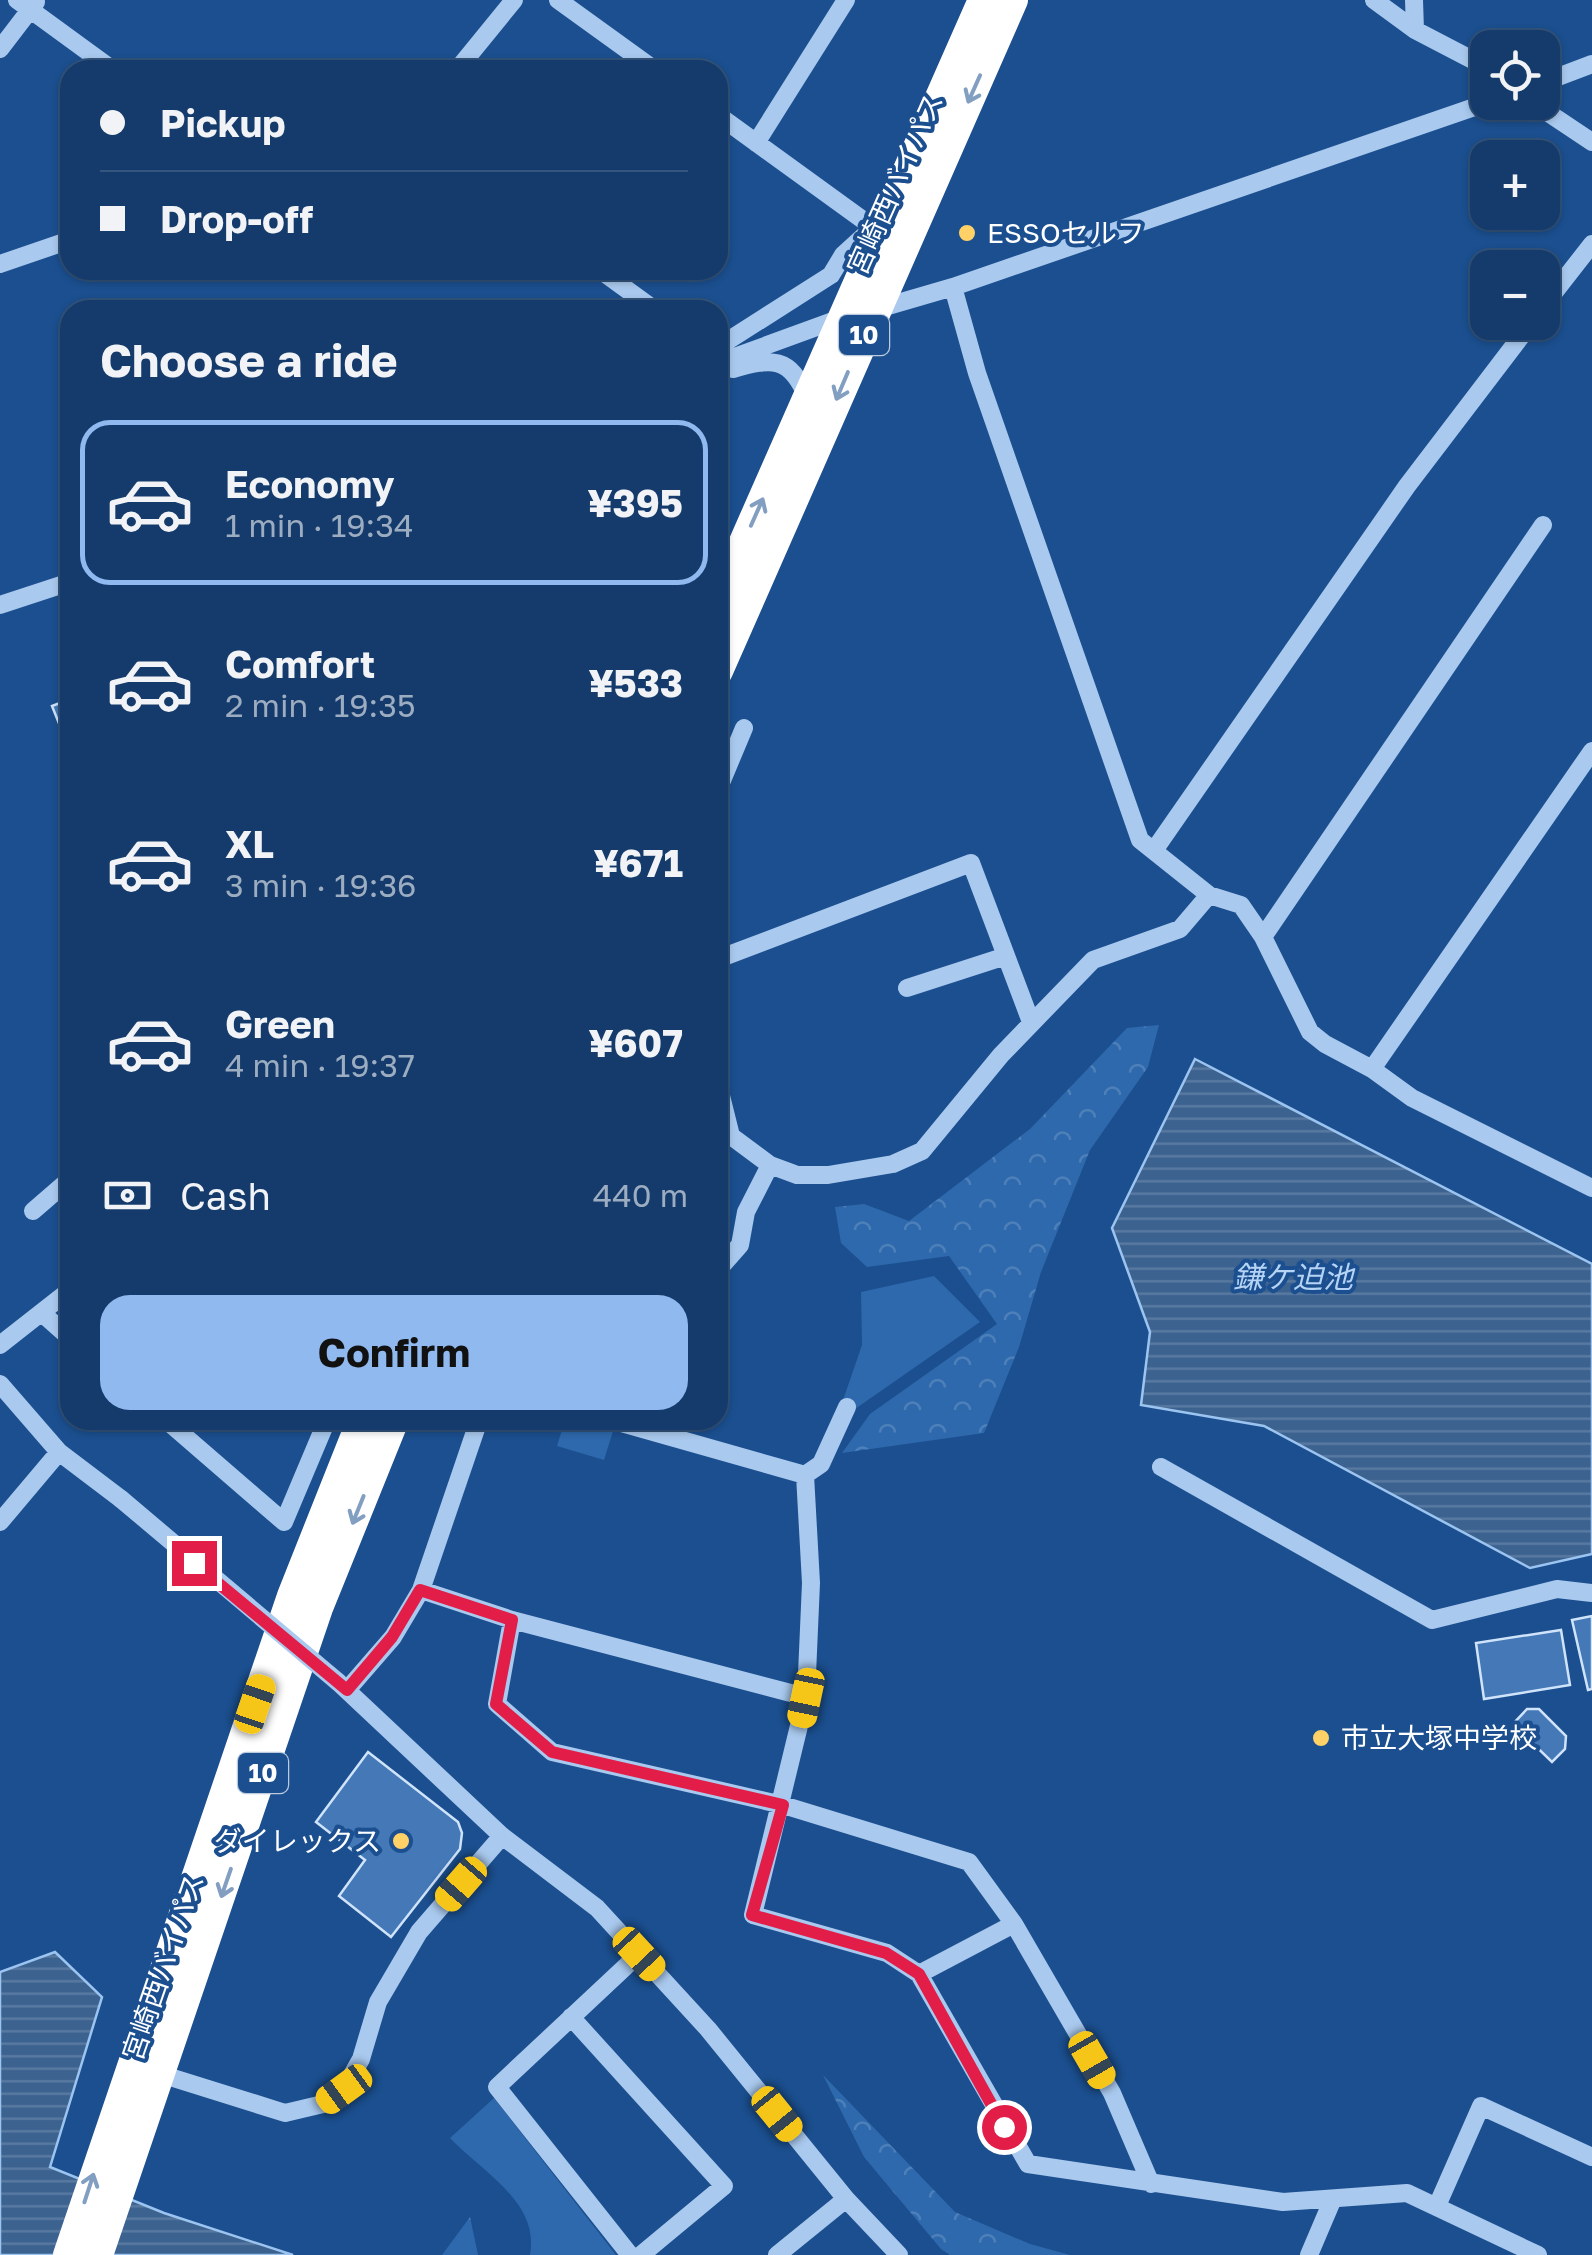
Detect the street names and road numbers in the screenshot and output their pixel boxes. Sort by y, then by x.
street label: 宮崎西バイパス [840,88,949,280]
road number: 10 [839,315,889,355]
road number: 10 [238,1753,288,1793]
street label: 宮崎西バイパス [115,1869,210,2065]

